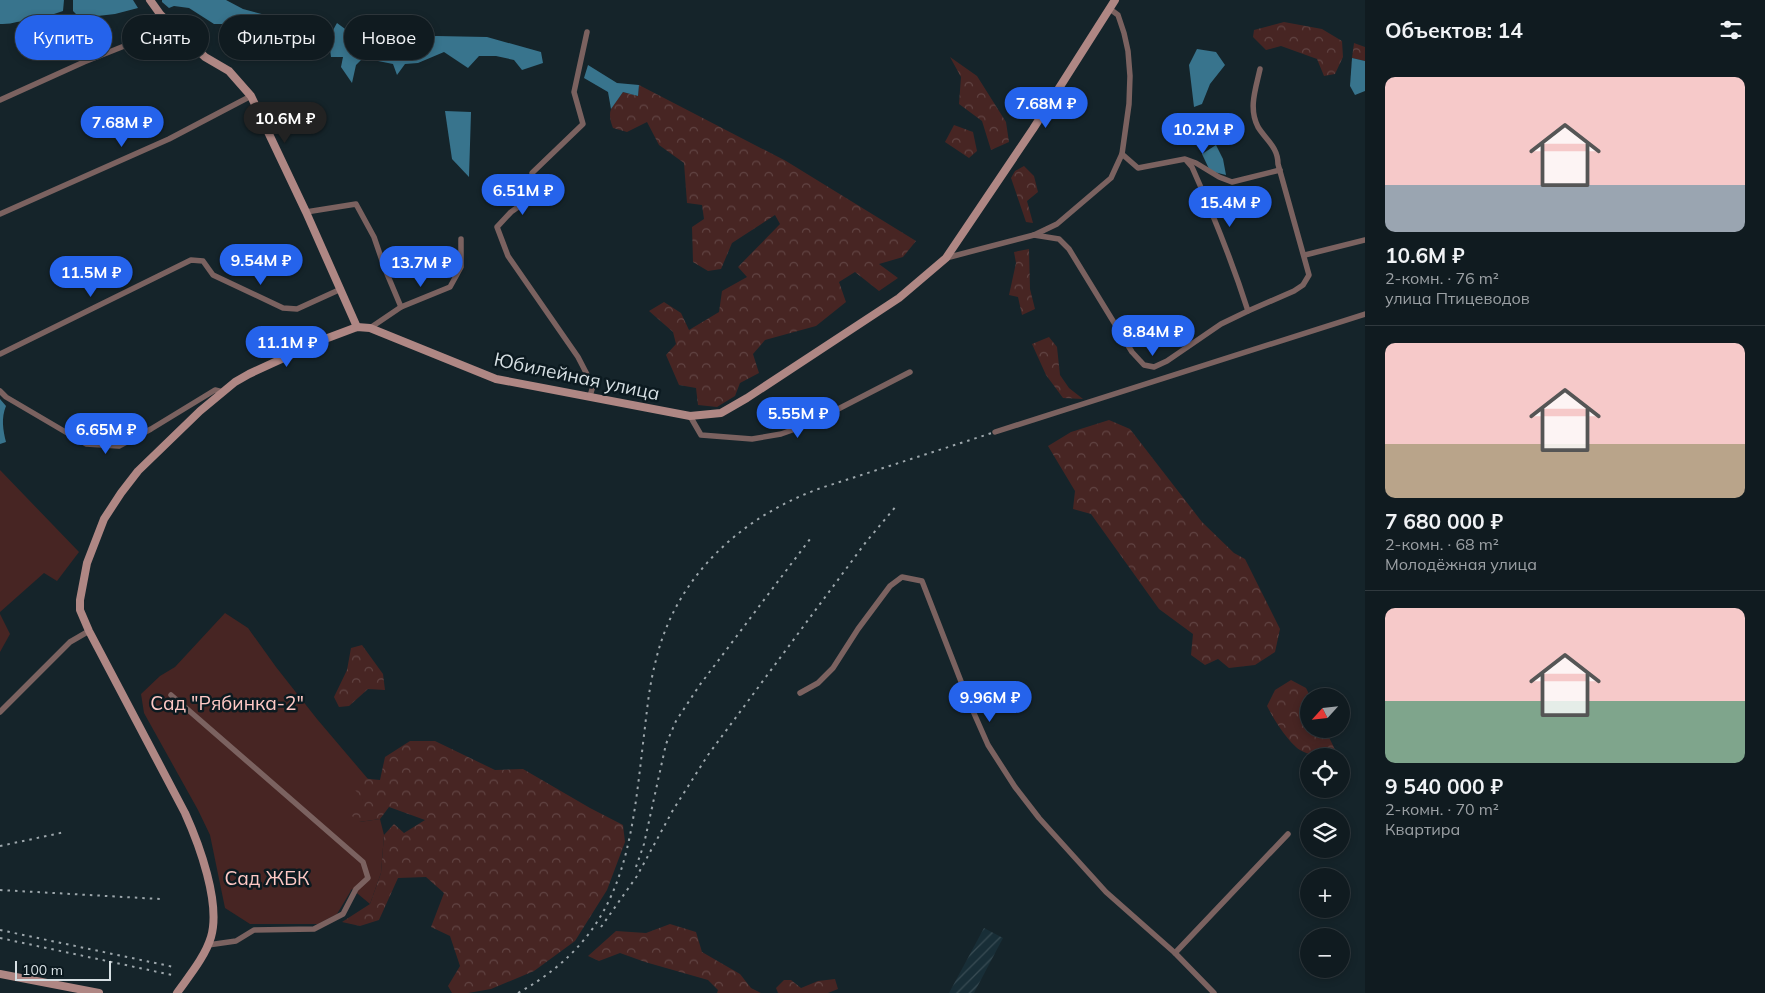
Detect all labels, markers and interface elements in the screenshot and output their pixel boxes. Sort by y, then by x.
chip: Купить [15,15,112,60]
chip: Снять [122,15,209,60]
chip: Фильтры [219,15,334,60]
chip: Новое [344,15,434,60]
icon: filters [1717,16,1745,44]
text: Объектов: 14 [1385,17,1523,43]
pin: 7.68M ₽ [1000,86,1092,129]
text: 7.68M ₽ [1016,93,1076,113]
pin: 10.6M ₽ [239,102,331,144]
pin: 7.68M ₽ [76,106,168,148]
text: 10.6M ₽ [255,108,315,128]
icon: home [1520,110,1610,200]
text: 7.68M ₽ [92,112,152,132]
pin: 10.2M ₽ [1157,112,1249,155]
text: 10.2M ₽ [1173,119,1233,139]
pin: 6.51M ₽ [477,174,569,216]
text: 6.51M ₽ [493,180,553,200]
pin: 15.4M ₽ [1184,186,1276,228]
text: 15.4M ₽ [1200,192,1260,212]
text: 10.6M ₽ [1385,242,1465,268]
pin: 9.54M ₽ [215,244,307,286]
pin: 13.7M ₽ [375,246,467,288]
text: 9.54M ₽ [231,250,291,270]
text: 13.7M ₽ [391,252,451,272]
pin: 11.5M ₽ [45,256,137,298]
text: 11.5M ₽ [61,262,121,282]
text: 2-комн. · 76 m² [1385,268,1499,288]
text: улица Птицеводов [1385,288,1530,308]
pin: 8.84M ₽ [1107,314,1199,357]
text: 8.84M ₽ [1123,321,1183,341]
pin: 11.1M ₽ [241,326,333,368]
text: 11.1M ₽ [257,332,317,352]
street label: Юбилейная улица [492,347,662,405]
icon: home [1520,375,1610,465]
pin: 5.55M ₽ [752,396,844,439]
text: 5.55M ₽ [768,403,828,423]
pin: 6.65M ₽ [60,412,152,455]
text: 6.65M ₽ [76,419,136,439]
text: 7 680 000 ₽ [1385,508,1503,534]
text: 2-комн. · 68 m² [1385,534,1499,554]
text: Молодёжная улица [1385,554,1537,574]
icon: home [1520,640,1610,730]
pin: 9.96M ₽ [944,680,1036,723]
text: 9.96M ₽ [960,687,1020,707]
north arrow [1300,688,1350,738]
map controls [1300,688,1350,978]
park label: Сад "Рябинка-2" [150,691,304,715]
button: locate [1300,748,1350,798]
text: 9 540 000 ₽ [1385,773,1503,799]
text: 2-комн. · 70 m² [1385,799,1499,819]
button: layers [1300,808,1350,858]
text: Квартира [1385,819,1460,839]
park label: Сад ЖБК [224,866,310,890]
button: + [1300,868,1350,918]
button: − [1300,928,1350,978]
scale bar [15,958,111,981]
text: 100 m [22,961,63,979]

